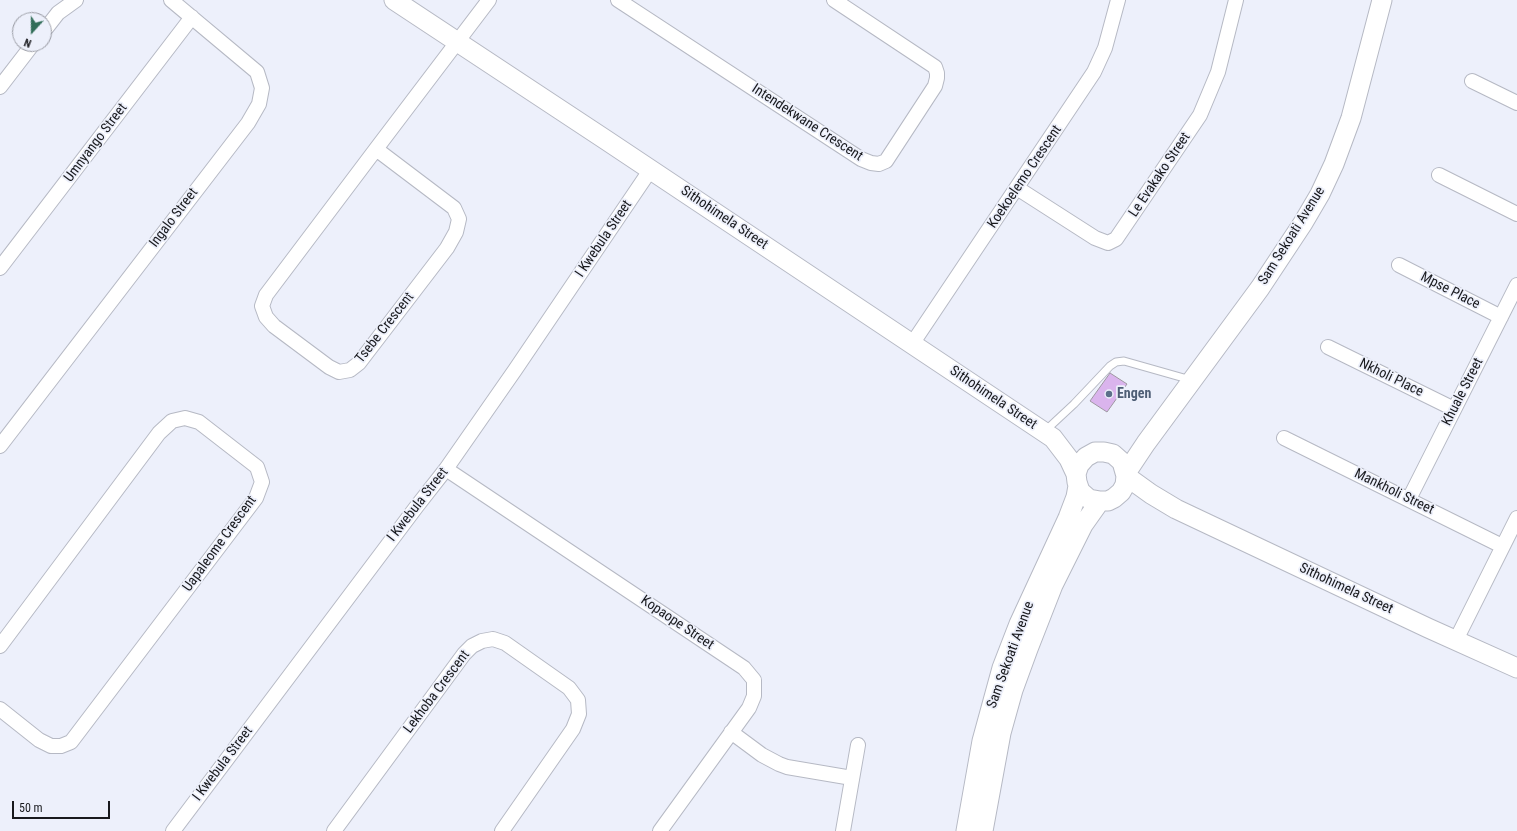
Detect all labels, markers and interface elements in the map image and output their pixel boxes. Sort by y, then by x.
north arrow [12,12,52,52]
text: N [22,35,33,50]
street label: Intendekwane Crescent [748,81,866,165]
street label: Umnyango Street [61,100,131,186]
street label: Koekoelemo Crescent [984,122,1066,232]
street label: Le Evakako Street [1126,130,1194,220]
street label: Sithohimela Street [677,183,771,253]
street label: Sam Sekoati Avenue [1255,184,1329,288]
street label: Ingalo Street [146,185,202,251]
street label: I Kwebula Street [572,197,636,281]
street label: Mpse Place [1418,269,1482,313]
street label: Tsebe Crescent [352,289,418,367]
street label: Nkholi Place [1356,355,1426,401]
street label: Khuale Street [1439,355,1487,429]
street label: Sithohimela Street [946,363,1040,433]
place label: Engen [1117,386,1151,402]
marker: Engen [1104,389,1114,399]
street label: I Kwebula Street [384,465,452,545]
street label: Mankholi Street [1351,465,1437,519]
street label: Uapaleome Crescent [180,493,260,595]
street label: Sithohimela Street [1296,560,1396,618]
street label: Kopaope Street [637,592,717,654]
street label: Sam Sekoati Avenue [984,599,1038,711]
street label: Lekhoba Crescent [400,647,474,737]
street label: I Kwebula Street [189,723,257,805]
scale bar [14,793,112,819]
text: 50 m [19,801,43,815]

